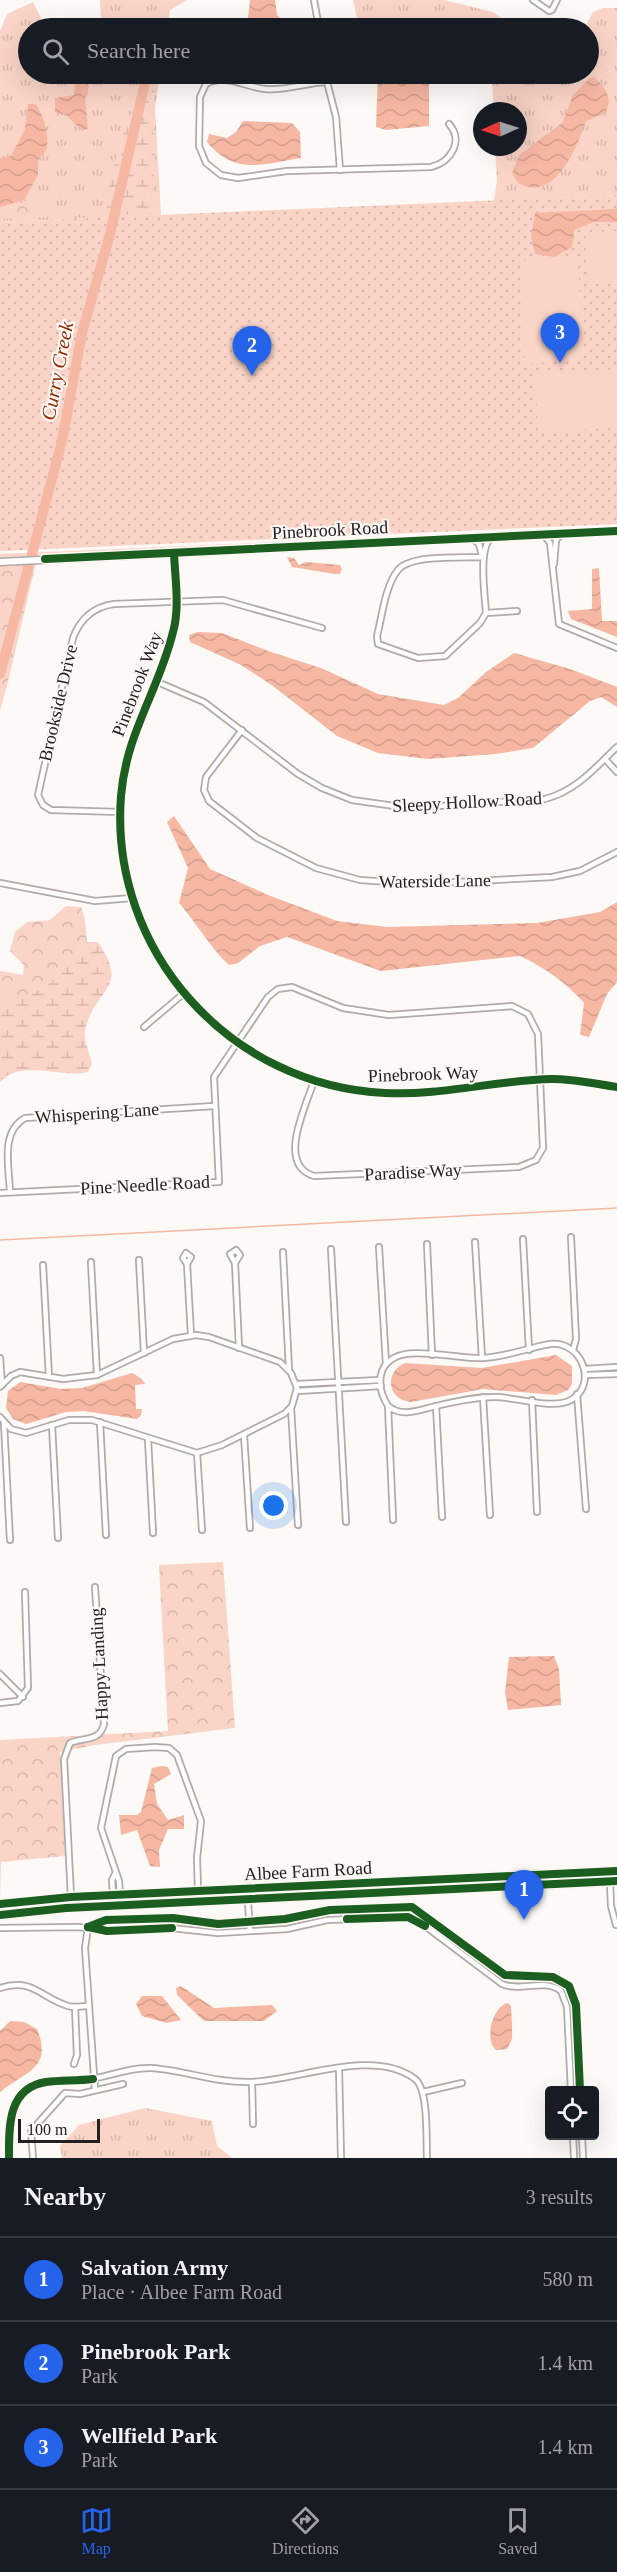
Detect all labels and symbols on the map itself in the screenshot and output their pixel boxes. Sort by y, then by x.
north arrow [473,102,527,156]
pin: 3 [540,314,580,363]
water label: Curry Creek [37,319,79,422]
pin: 2 [232,326,272,376]
street label: Pinebrook Road [271,517,389,543]
street label: Pinebrook Way [108,629,166,739]
street label: Brookside Drive [35,643,81,763]
street label: Sleepy Hollow Road [392,788,542,816]
street label: Waterside Lane [379,870,491,892]
street label: Pinebrook Way [367,1062,479,1086]
street label: Whispering Lane [34,1099,160,1127]
street label: Paradise Way [364,1159,462,1185]
street label: Pine Needle Road [80,1172,210,1198]
your location [259,1491,288,1520]
street label: Happy Landing [86,1607,112,1721]
street label: Albee Farm Road [244,1858,372,1884]
pin: 1 [504,1870,544,1920]
scale bar [18,2116,100,2144]

